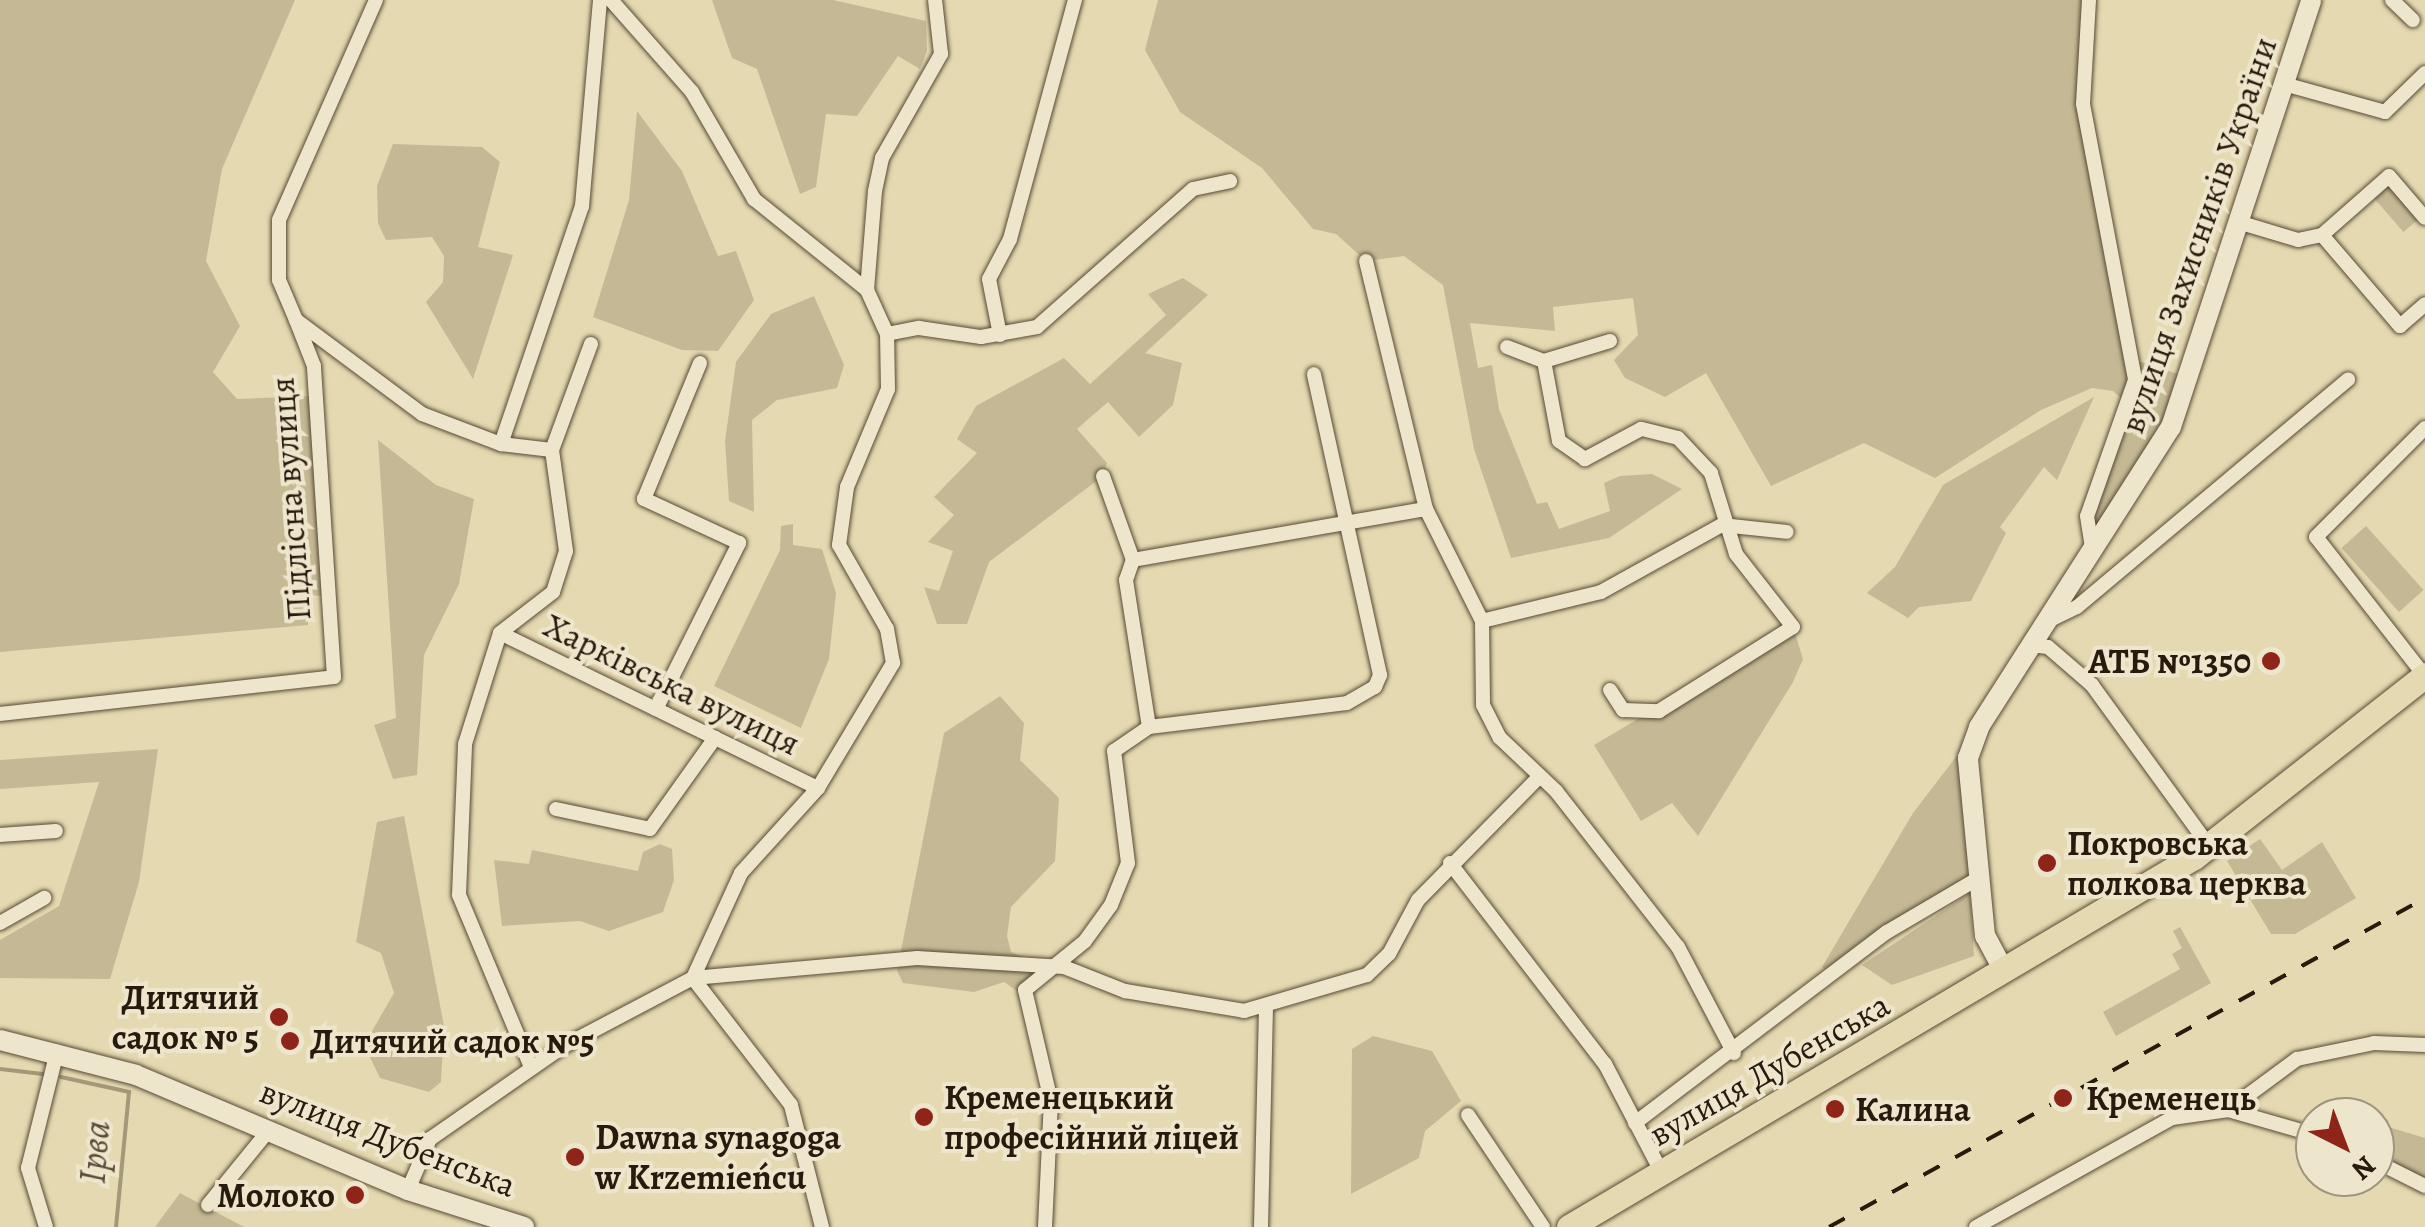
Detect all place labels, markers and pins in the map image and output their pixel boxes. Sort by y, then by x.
place label: АТБ №1350 [2088,640,2251,682]
marker: АТБ №1350 [2260,650,2282,672]
place label: Покровська полкова церква [2067,822,2306,904]
marker: Покровська полкова церква [2036,852,2058,874]
place label: Дитячий садок № 5 [112,976,259,1058]
marker: Дитячий садок № 5 [268,1006,290,1028]
place label: Дитячий садок №5 [310,1020,595,1062]
marker: Дитячий садок №5 [279,1030,301,1052]
place label: Кременецький професійний ліцей [944,1076,1239,1158]
place label: Кременець [2086,1077,2256,1119]
marker: Кременець [2050,1085,2076,1111]
place label: Калина [1855,1088,1971,1130]
marker: Калина [1824,1098,1846,1120]
marker: Кременецький професійний ліцей [913,1106,935,1128]
place label: Dawna synagoga w Krzemieńcu [595,1116,841,1198]
marker: Dawna synagoga w Krzemieńcu [564,1146,586,1168]
place label: Молоко [217,1174,335,1216]
marker: Молоко [344,1184,366,1206]

